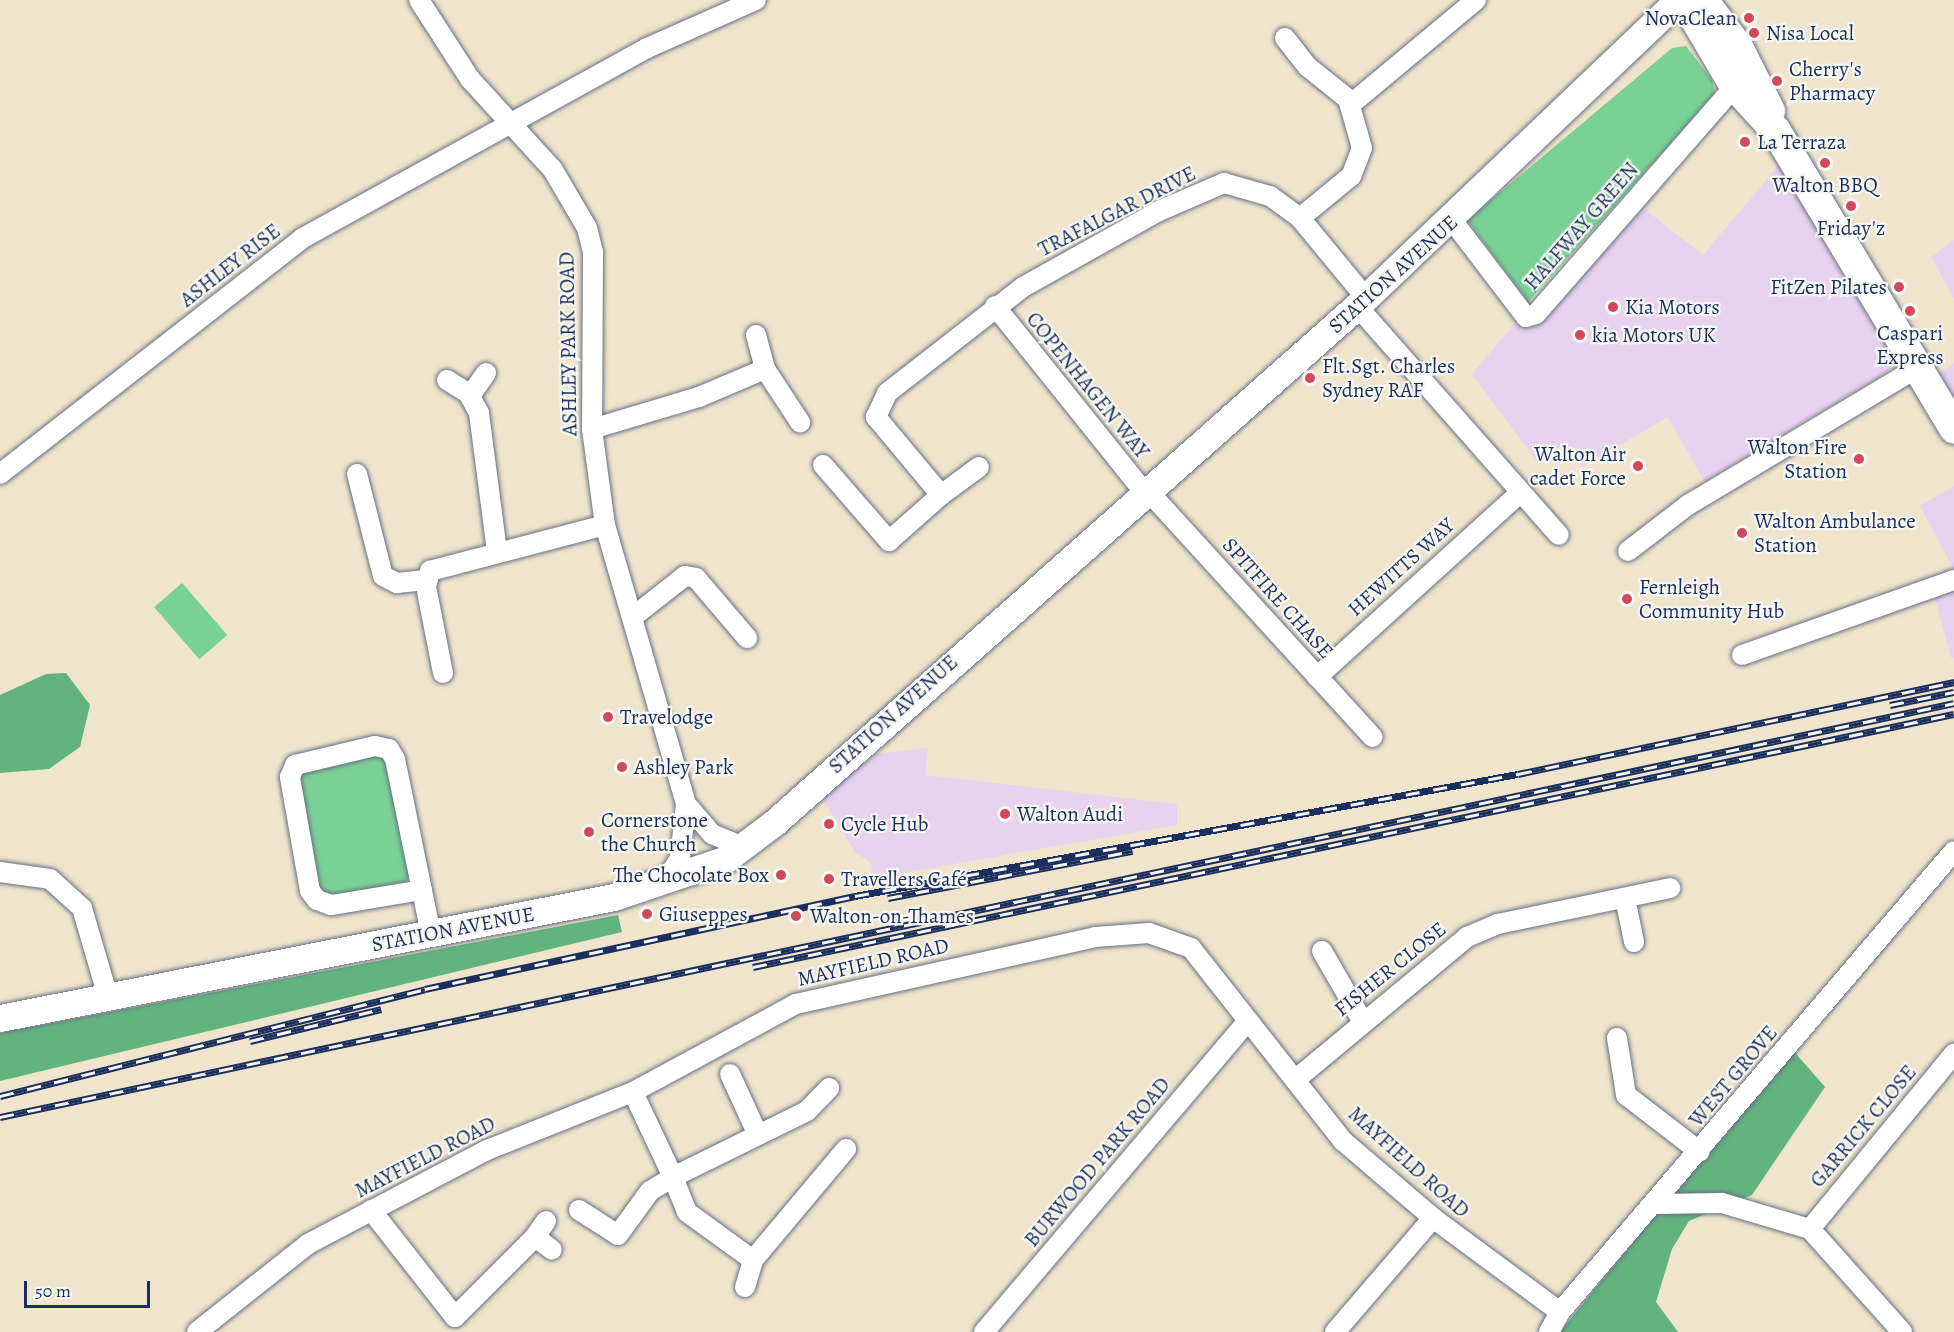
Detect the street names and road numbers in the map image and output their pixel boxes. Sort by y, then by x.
street label: HALFWAY GREEN [1519,157,1643,295]
street label: TRAFALGAR DRIVE [1034,160,1200,262]
street label: STATION AVENUE [1323,209,1463,339]
street label: ASHLEY RISE [175,218,285,312]
street label: ASHLEY PARK ROAD [554,252,582,436]
street label: COPENHAGEN WAY [1021,307,1155,463]
street label: HEWITTS WAY [1342,513,1460,621]
street label: SPITFIRE CHASE [1217,532,1339,664]
street label: STATION AVENUE [823,649,963,779]
street label: STATION AVENUE [370,901,536,957]
street label: FISHER CLOSE [1329,916,1451,1022]
street label: MAYFIELD ROAD [795,932,951,992]
street label: WEST GROVE [1683,1020,1783,1132]
street label: GARRICK CLOSE [1805,1060,1921,1192]
street label: BURWOOD PARK ROAD [1019,1072,1175,1252]
street label: MAYFIELD ROAD [1343,1101,1475,1223]
street label: MAYFIELD ROAD [351,1111,499,1203]

